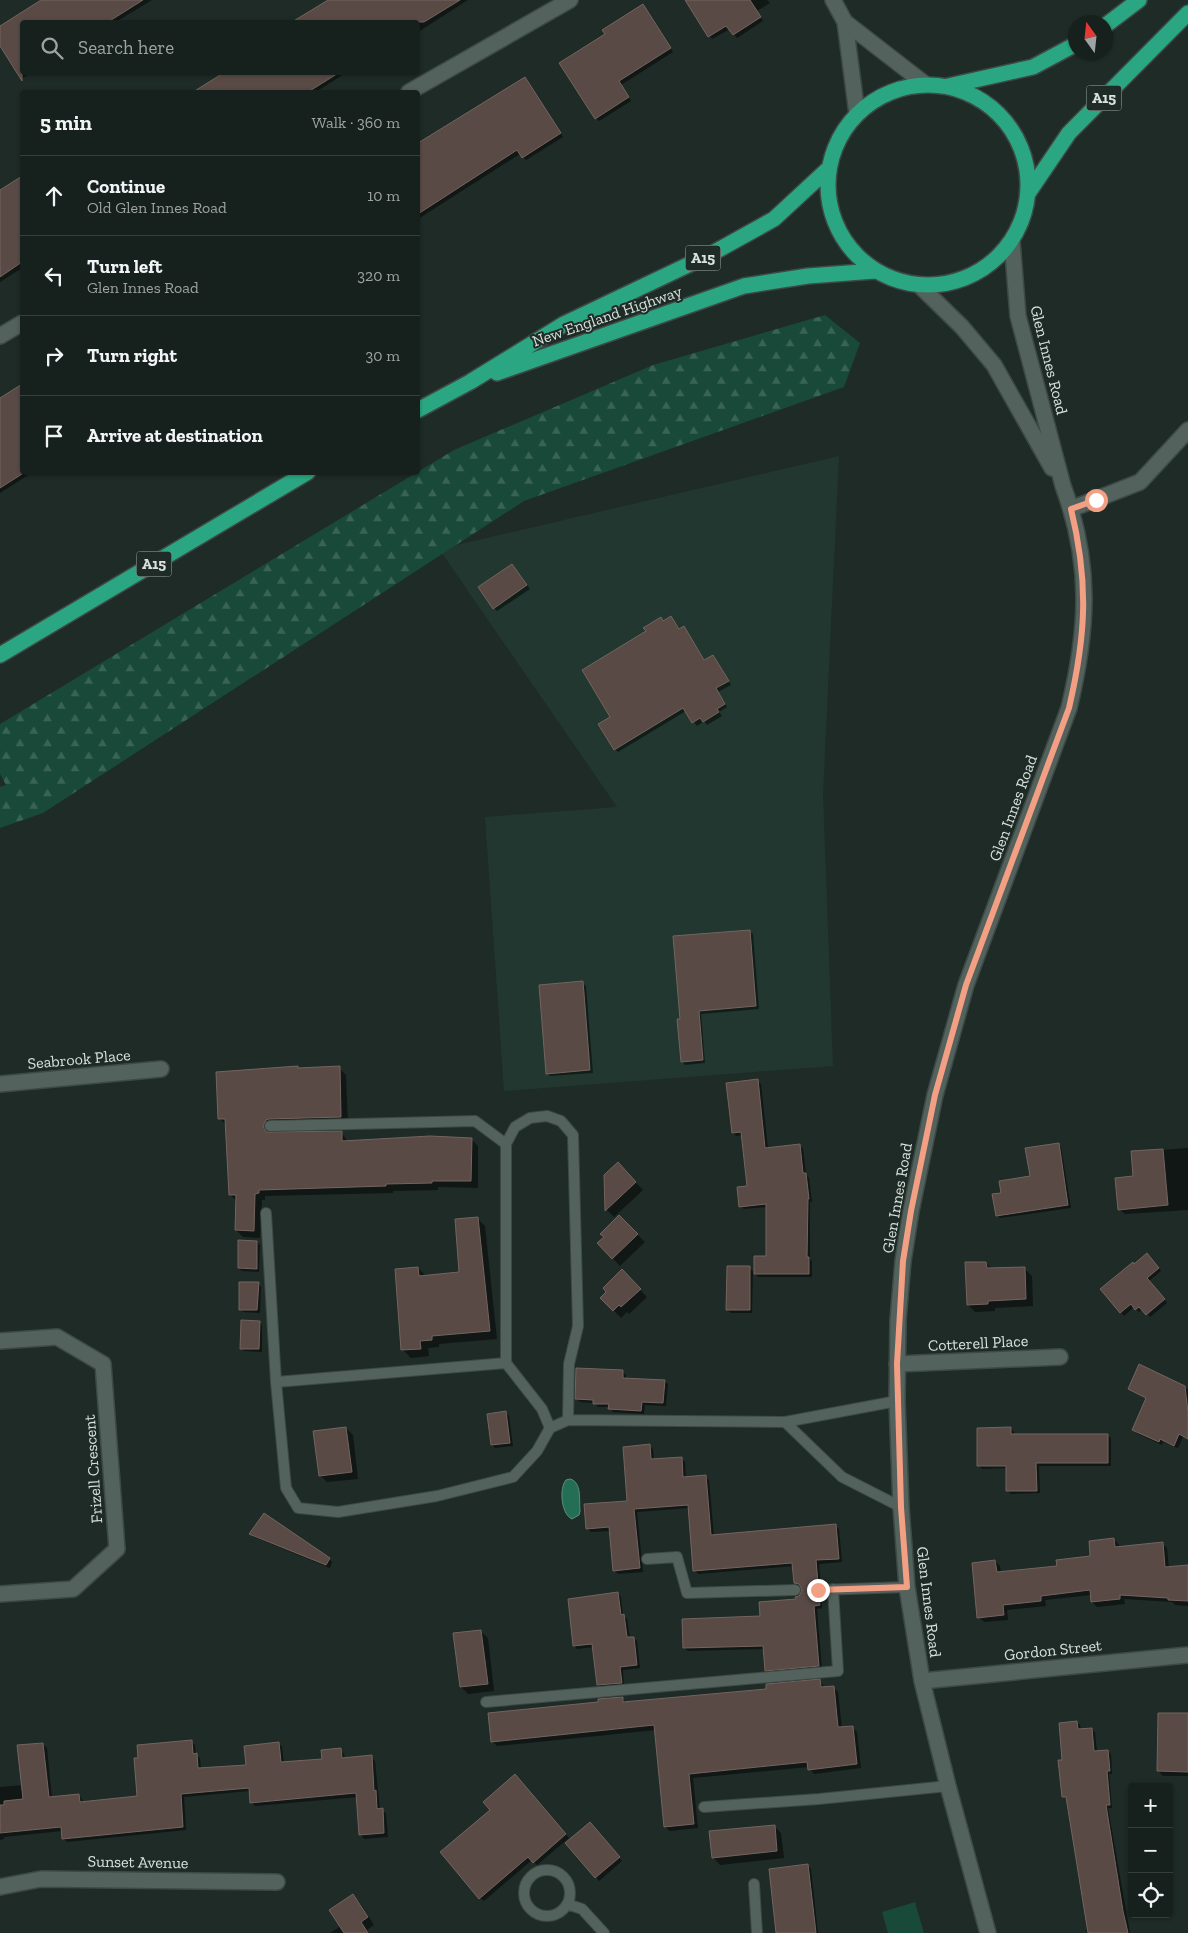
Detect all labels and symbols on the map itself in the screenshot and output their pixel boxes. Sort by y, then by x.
north arrow [1068,15,1113,60]
road number: A15 [1086,86,1122,110]
road number: A15 [686,246,720,270]
street label: New England Highway [530,281,685,351]
street label: Glen Innes Road [1026,304,1072,417]
route start [1085,489,1108,512]
road number: A15 [136,552,172,576]
street label: Glen Innes Road [985,752,1041,864]
street label: Seabrook Place [27,1045,131,1073]
street label: Glen Innes Road [878,1141,916,1255]
street label: Cotterell Place [927,1331,1029,1355]
street label: Frizell Crescent [80,1414,106,1524]
street label: Glen Innes Road [913,1545,945,1659]
route end [807,1579,830,1602]
street label: Gordon Street [1003,1635,1103,1665]
street label: Sunset Avenue [87,1852,189,1872]

